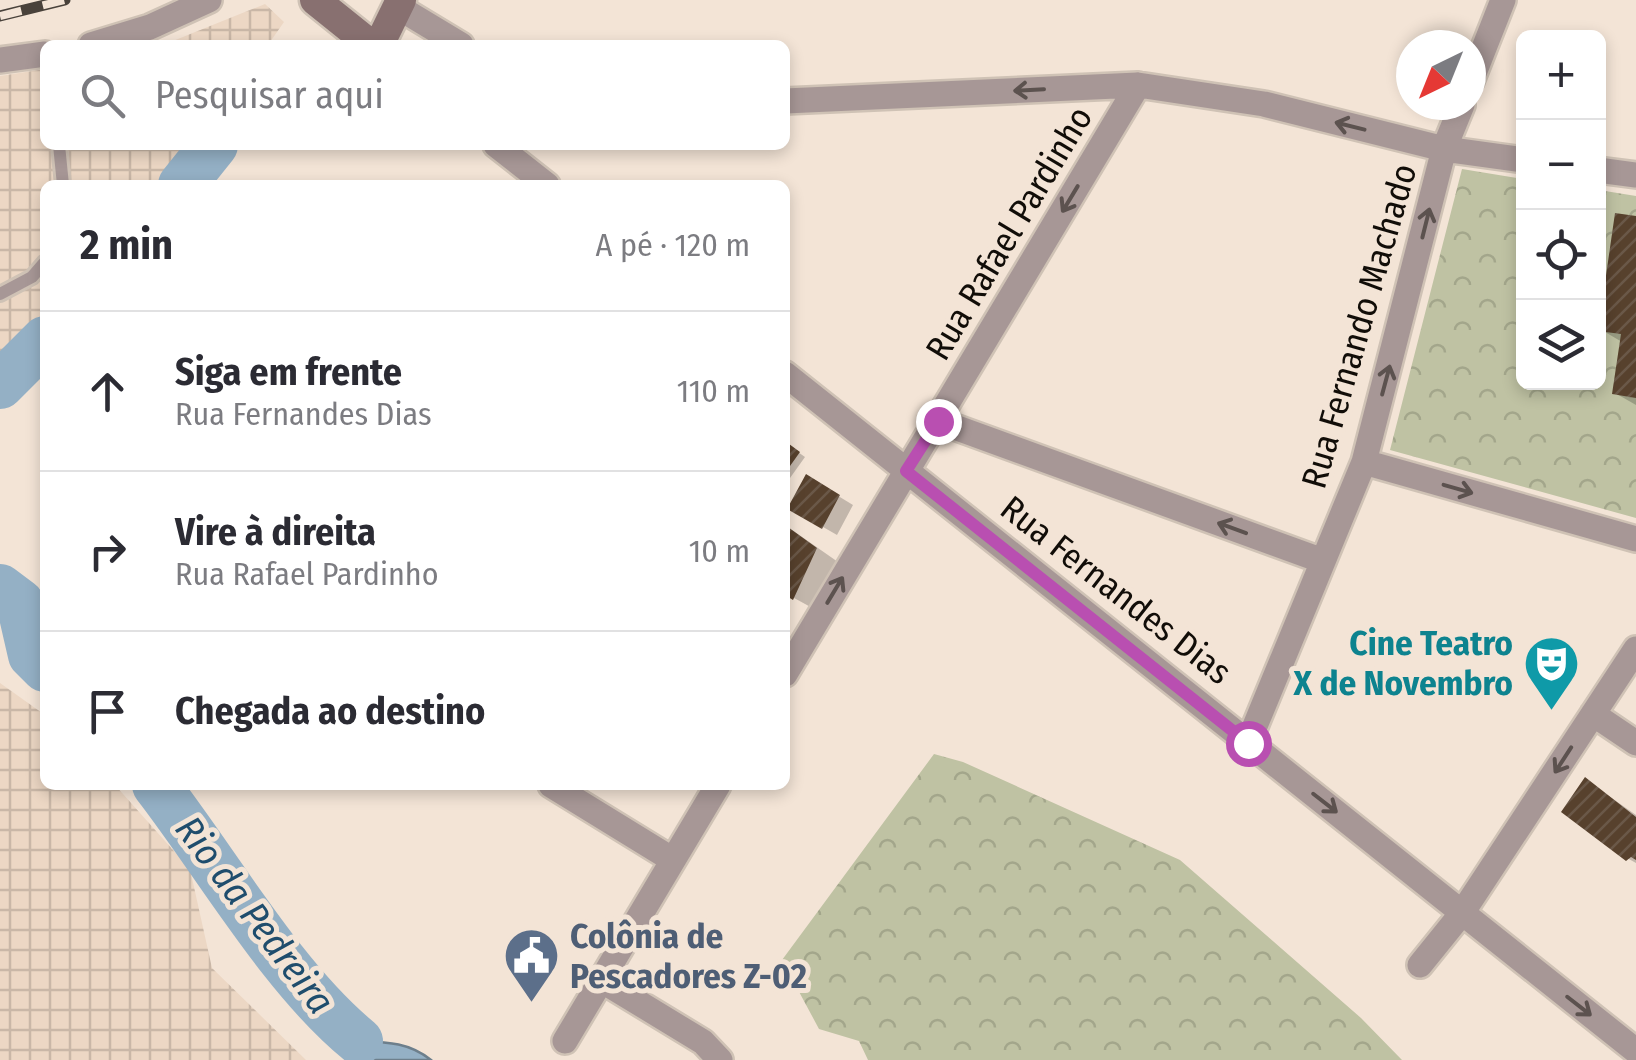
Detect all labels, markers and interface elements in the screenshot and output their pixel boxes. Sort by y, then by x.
north arrow [1396,30,1486,120]
map controls [1516,30,1606,390]
button: + [1516,30,1606,120]
search box [40,40,790,150]
icon: search [75,68,130,123]
text: Pesquisar aqui [155,72,384,118]
one-way arrow [1013,81,1045,100]
street label: Rua Rafael Pardinho [917,99,1101,367]
one-way arrow [1335,115,1366,134]
button: − [1516,120,1606,210]
street label: Rua Fernando Machado [1293,159,1425,493]
one-way arrow [1060,184,1080,213]
one-way arrow [1417,208,1436,239]
button: locate [1516,210,1606,300]
text: 2 min [80,220,173,270]
text: A pé · 120 m [596,226,750,264]
button: layers [1516,300,1606,390]
text: Siga em frente [175,349,402,395]
icon: ahead [80,364,135,419]
one-way arrow [1377,365,1396,396]
text: 110 m [677,372,750,410]
text: Rua Fernandes Dias [175,395,432,433]
route end [916,399,962,445]
one-way arrow [1442,480,1473,499]
street label: Rua Fernandes Dias [992,487,1240,693]
text: Vire à direita [175,509,376,555]
one-way arrow [1217,518,1248,536]
icon: right [80,524,135,579]
text: 10 m [689,532,750,570]
text: Rua Rafael Pardinho [175,555,439,593]
one-way arrow [825,576,845,605]
place label: Cine Teatro X de Novembro [1293,622,1513,704]
theatre icon: Cine Teatro X de Novembro [1522,633,1582,712]
icon: arrive [80,684,135,739]
text: Chegada ao destino [175,688,485,734]
route start [1226,721,1272,767]
one-way arrow [1553,745,1574,773]
one-way arrow [1311,792,1337,814]
water label: Rio da Pedreira [166,807,344,1023]
place label: Colônia de Pescadores Z-02 [570,915,807,997]
public building icon: Colônia de Pescadores Z-02 [501,926,561,1005]
one-way arrow [1565,995,1592,1016]

